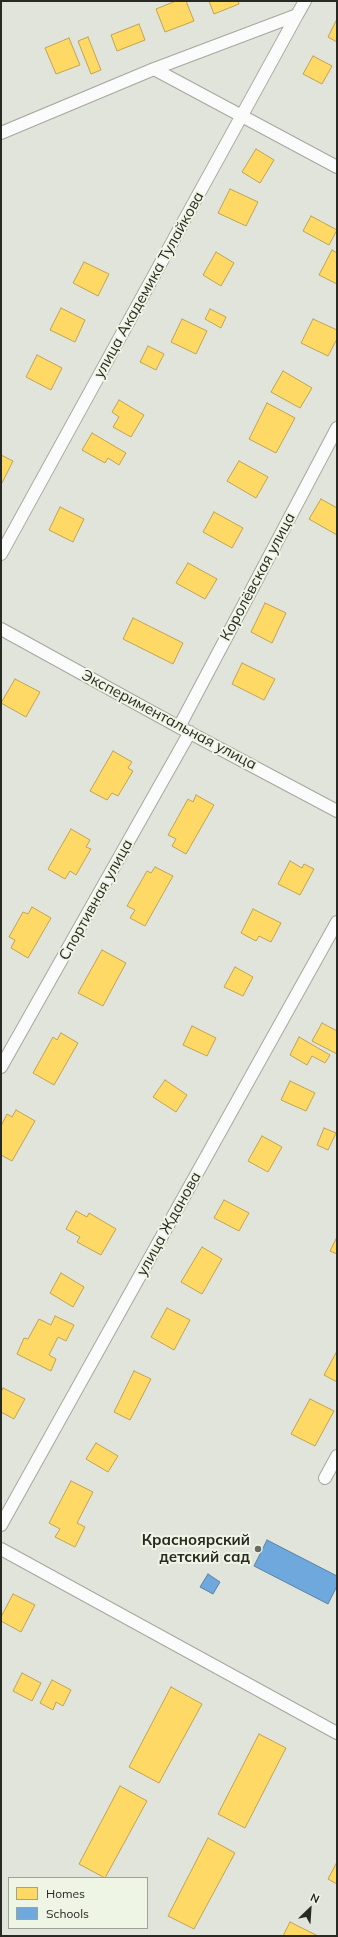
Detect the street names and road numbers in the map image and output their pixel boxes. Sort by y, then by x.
street label: улица Академика Тулайкова [90,189,208,381]
street label: Королёвская улица [217,510,299,644]
street label: Экспериментальная улица [78,666,260,774]
street label: Спортивная улица [55,837,137,963]
street label: улица Жданова [133,1169,205,1279]

